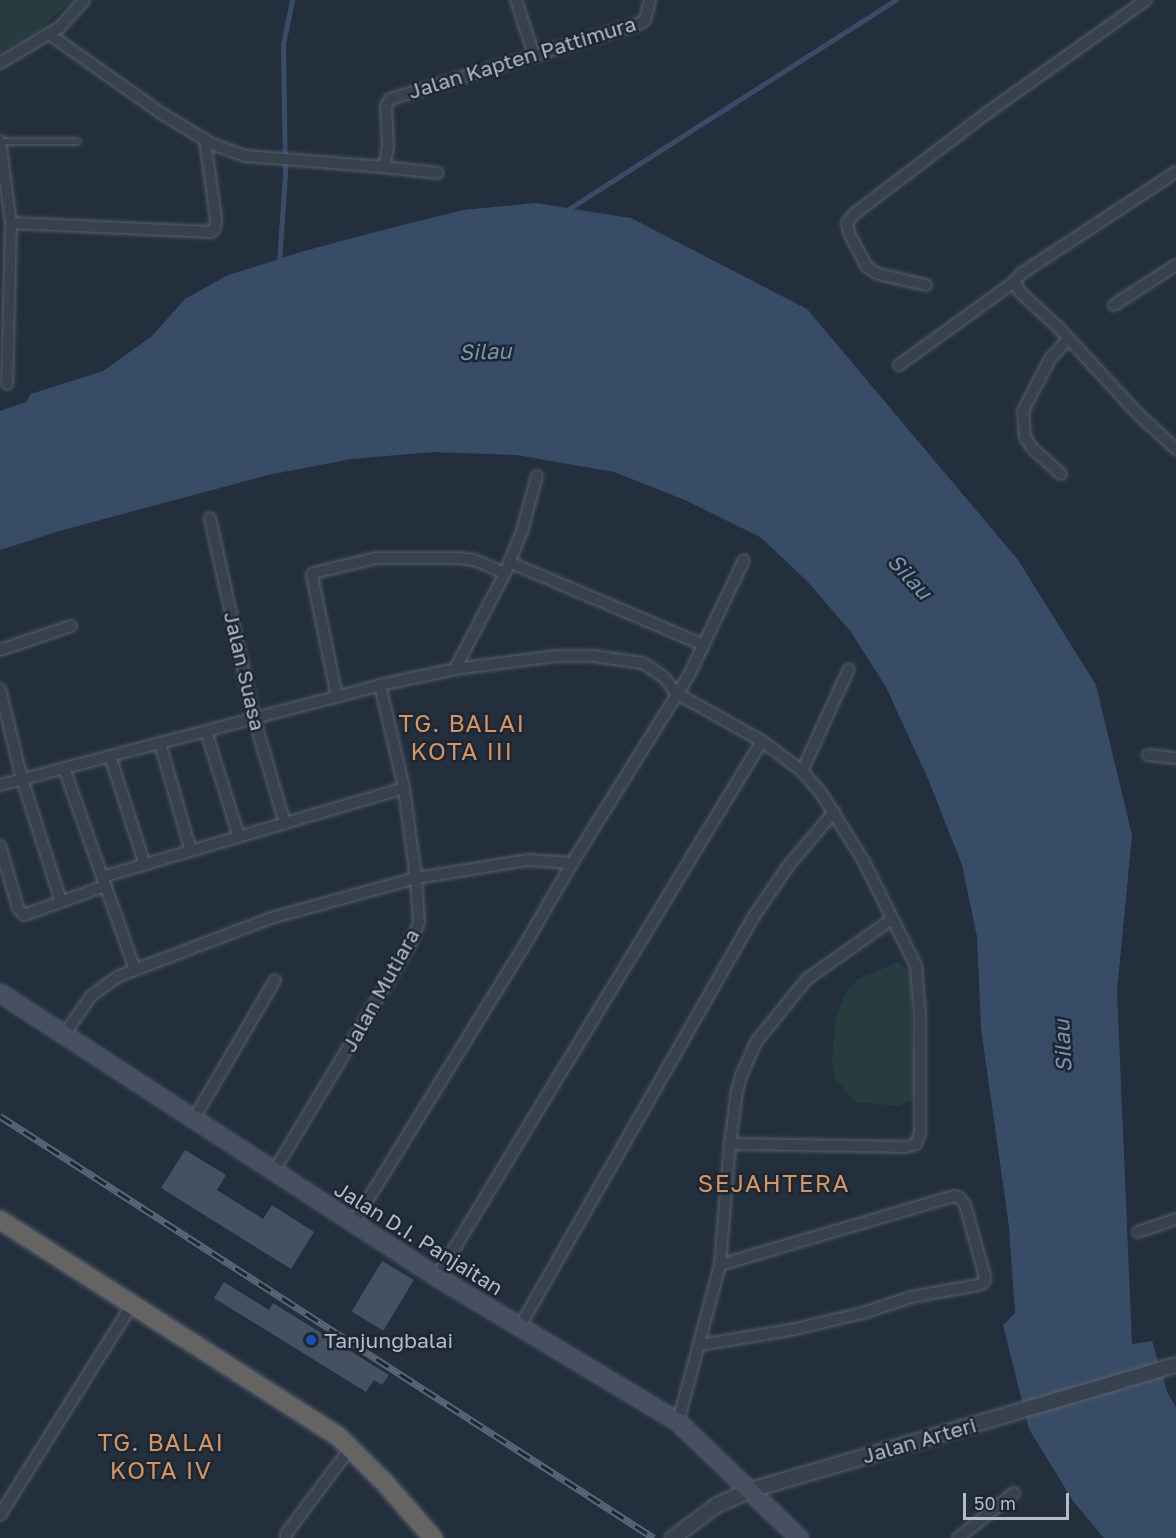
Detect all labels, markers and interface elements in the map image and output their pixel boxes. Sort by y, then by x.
street label: Jalan Kapten Pattimura [405,10,639,104]
water label: Silau [458,337,512,365]
water label: Silau [882,548,938,604]
street label: Jalan Suasa [219,609,271,733]
district label: TG. BALAI KOTA III [398,709,526,765]
street label: Jalan Mutiara [336,924,424,1056]
water label: Silau [1047,1019,1077,1073]
district label: SEJAHTERA [698,1169,850,1197]
street label: Jalan D.I. Panjaitan [330,1176,508,1300]
place label: Tanjungbalai [324,1327,453,1353]
marker: Tanjungbalai [302,1331,320,1349]
street label: Jalan Arteri [859,1412,979,1468]
district label: TG. BALAI KOTA IV [97,1428,225,1484]
scale bar [966,1481,1072,1519]
text: 50 m [974,1492,1016,1514]

